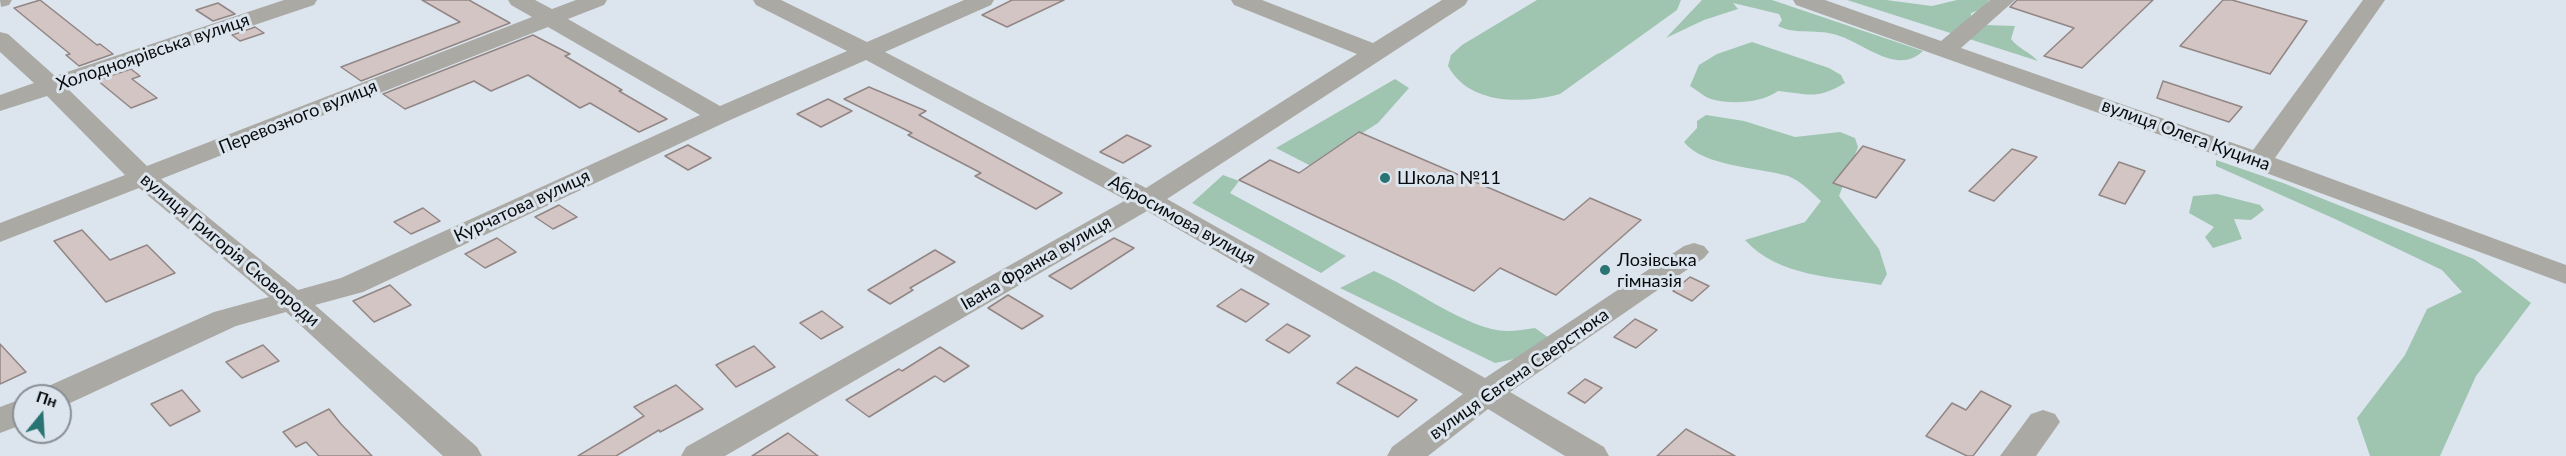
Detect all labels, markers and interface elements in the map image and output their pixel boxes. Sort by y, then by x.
street label: Холодноярівська вулиця [54,9,252,95]
street label: Перевозного вулиця [216,75,380,159]
street label: вулиця Олега Куцина [2099,94,2273,176]
street label: Курчатова вулиця [451,165,593,247]
place label: Школа №11 [1397,167,1501,189]
street label: вулиця Григорія Сковороди [136,169,324,331]
street label: Абросимова вулиця [1105,171,1259,269]
marker: Школа №11 [1378,171,1392,185]
street label: Івана Франка вулиця [957,211,1115,315]
place label: Лозівська гімназія [1617,249,1697,292]
marker: Лозівська гімназія [1598,263,1612,277]
street label: вулиця Євгена Сверстюка [1425,304,1613,444]
north arrow [12,384,72,444]
text: Пн [34,386,60,411]

